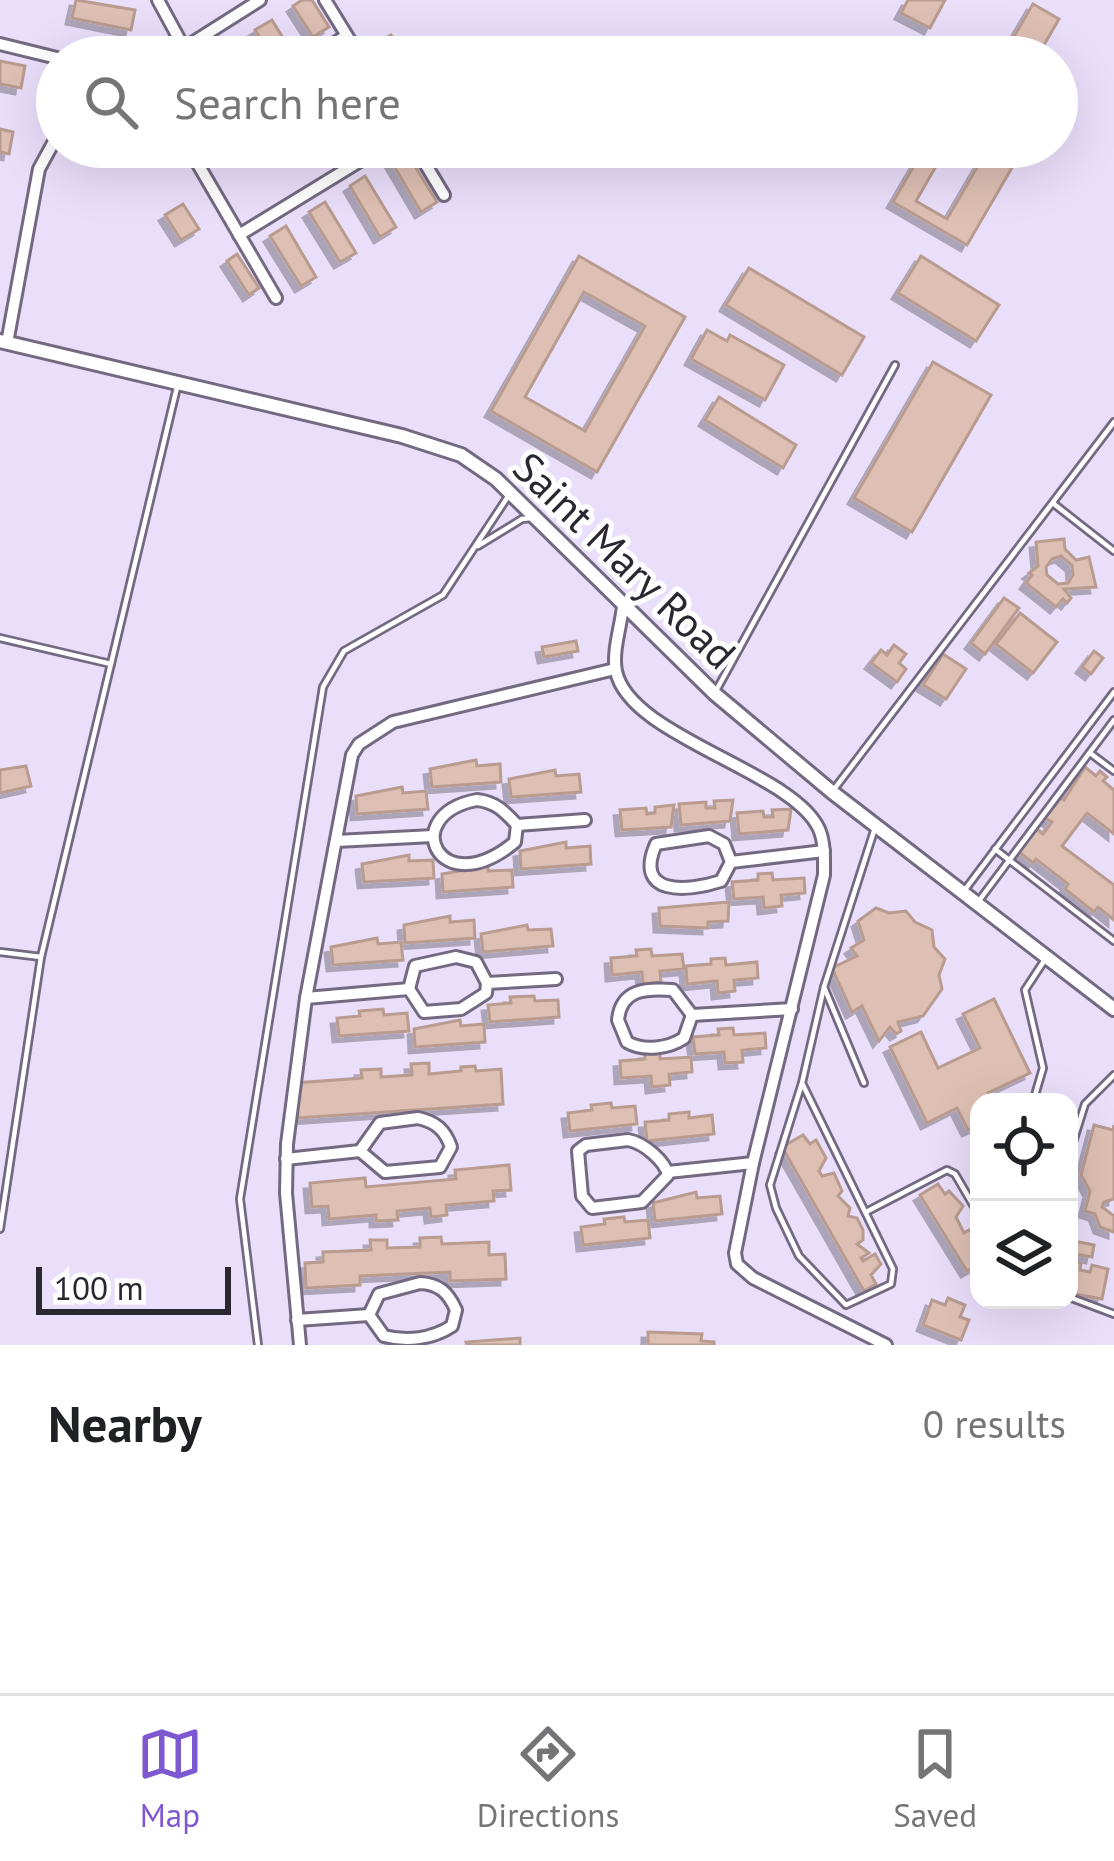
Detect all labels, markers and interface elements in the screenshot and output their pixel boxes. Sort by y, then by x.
search box [36,36,1078,168]
icon: search [78,69,144,135]
text: Search here [174,73,401,131]
street label: Saint Mary Road [502,440,748,680]
map controls [970,1093,1078,1309]
button: locate [970,1093,1078,1201]
button: layers [970,1201,1078,1309]
scale bar [36,1261,231,1314]
text: 100 m [54,1266,144,1309]
text: Nearby [48,1390,202,1456]
text: 0 results [923,1398,1066,1449]
tab: Map [137,1721,203,1836]
tab: Directions [477,1721,619,1836]
tab: Saved [893,1721,977,1836]

